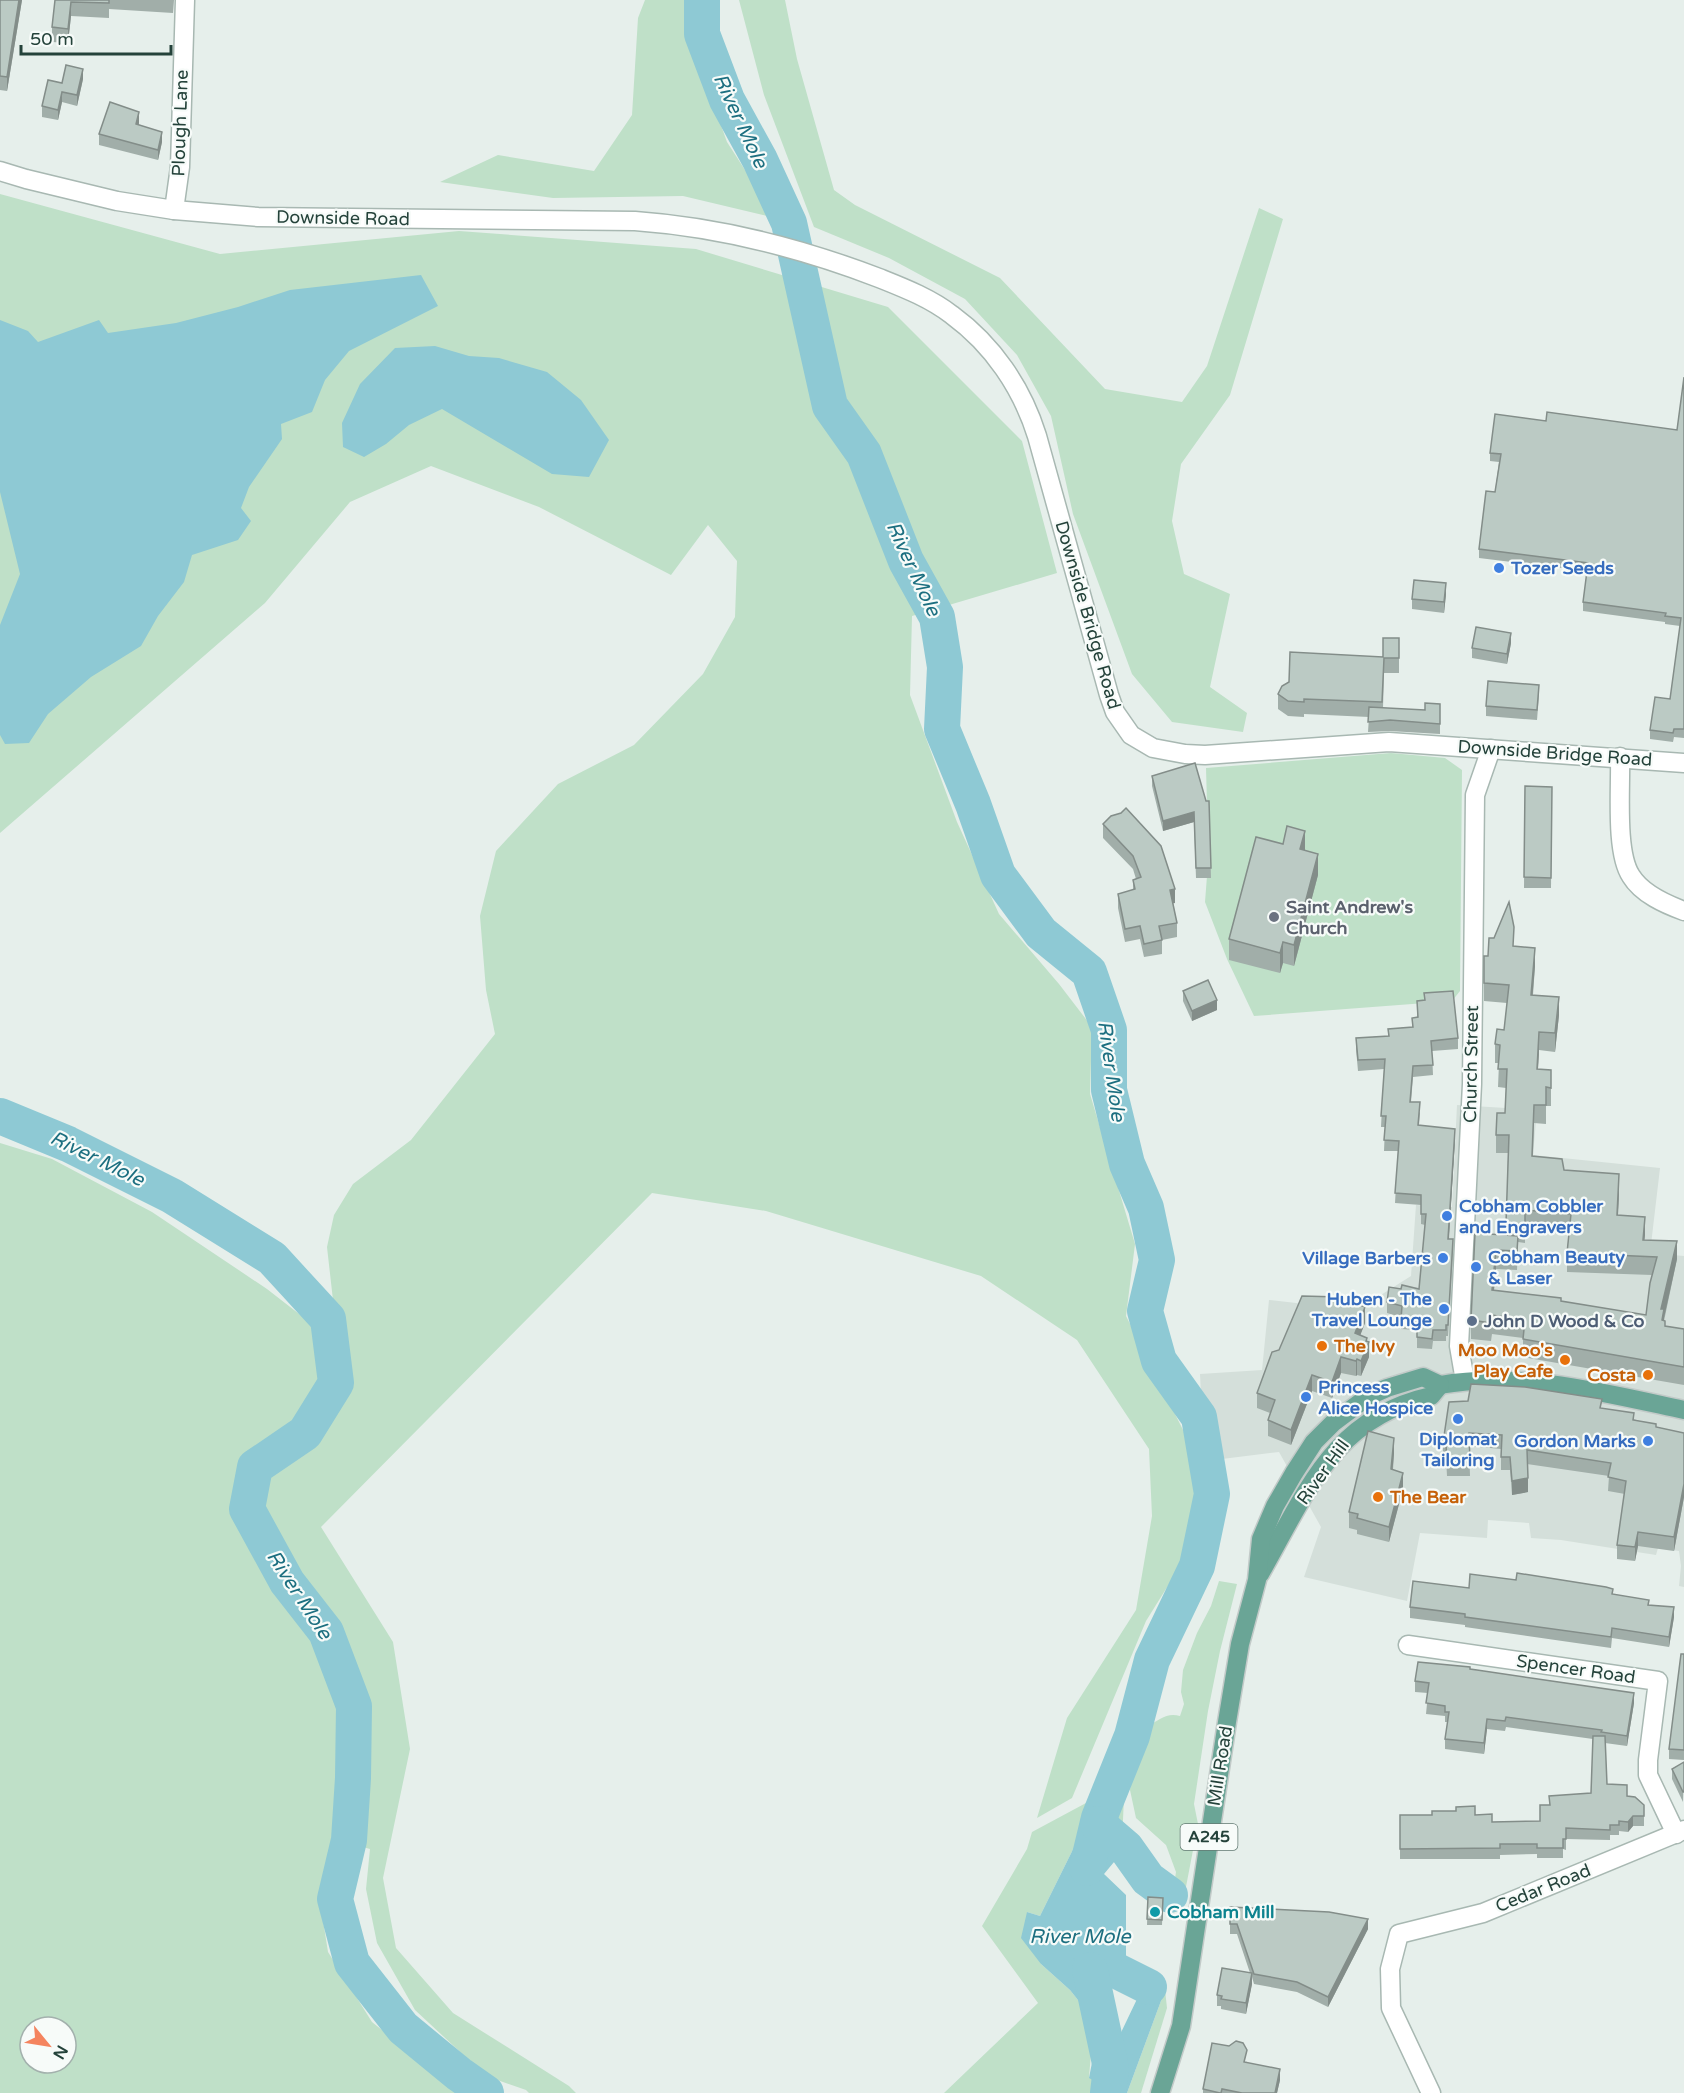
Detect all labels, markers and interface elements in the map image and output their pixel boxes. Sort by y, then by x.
scale bar [21,18,171,56]
text: 50 m [30,28,74,50]
street label: Plough Lane [167,69,193,177]
water label: River Mole [708,70,773,174]
street label: Downside Road [276,206,410,230]
water label: River Mole [881,518,946,622]
street label: Downside Bridge Road [1051,518,1125,712]
place label: Tozer Seeds [1510,557,1614,579]
marker: Tozer Seeds [1492,561,1506,575]
street label: Downside Bridge Road [1457,735,1653,771]
place label: Saint Andrew's Church [1286,896,1414,939]
marker: Saint Andrew's Church [1267,910,1281,924]
street label: Church Street [1459,1005,1483,1123]
water label: River Mole [1092,1019,1130,1125]
water label: River Mole [46,1126,149,1193]
place label: Cobham Cobbler and Engravers [1459,1195,1604,1238]
marker: Cobham Cobbler and Engravers [1440,1209,1454,1223]
place label: Cobham Beauty & Laser [1488,1246,1625,1289]
place label: Village Barbers [1302,1247,1431,1269]
marker: Village Barbers [1436,1251,1450,1265]
marker: Cobham Beauty & Laser [1469,1260,1483,1274]
place label: Huben - The Travel Lounge [1311,1288,1432,1331]
marker: Huben - The Travel Lounge [1437,1302,1451,1316]
place label: John D Wood & Co [1483,1310,1645,1332]
marker: John D Wood & Co [1465,1314,1479,1328]
place label: The Ivy [1333,1335,1395,1357]
marker: The Ivy [1315,1339,1329,1353]
place label: Moo Moo's Play Cafe [1458,1339,1553,1382]
marker: Moo Moo's Play Cafe [1558,1353,1572,1367]
place label: Costa [1587,1364,1636,1386]
marker: Costa [1641,1368,1655,1382]
place label: Princess Alice Hospice [1318,1376,1433,1419]
marker: Princess Alice Hospice [1299,1390,1313,1404]
marker: Diplomat Tailoring [1451,1412,1465,1426]
place label: Diplomat Tailoring [1419,1428,1497,1471]
place label: Gordon Marks [1514,1430,1636,1452]
marker: Gordon Marks [1641,1434,1655,1448]
street label: River Hill [1292,1435,1354,1509]
place label: The Bear [1389,1486,1467,1508]
marker: The Bear [1371,1490,1385,1504]
water label: River Mole [261,1546,338,1645]
street label: Spencer Road [1515,1650,1637,1688]
street label: Mill Road [1203,1724,1237,1808]
road number: A245 [1180,1824,1238,1850]
street label: Cedar Road [1492,1859,1594,1917]
place label: Cobham Mill [1167,1901,1274,1923]
marker: Cobham Mill [1148,1905,1162,1919]
water label: River Mole [1029,1925,1132,1949]
north arrow [18,2015,78,2075]
text: N [48,2041,72,2063]

